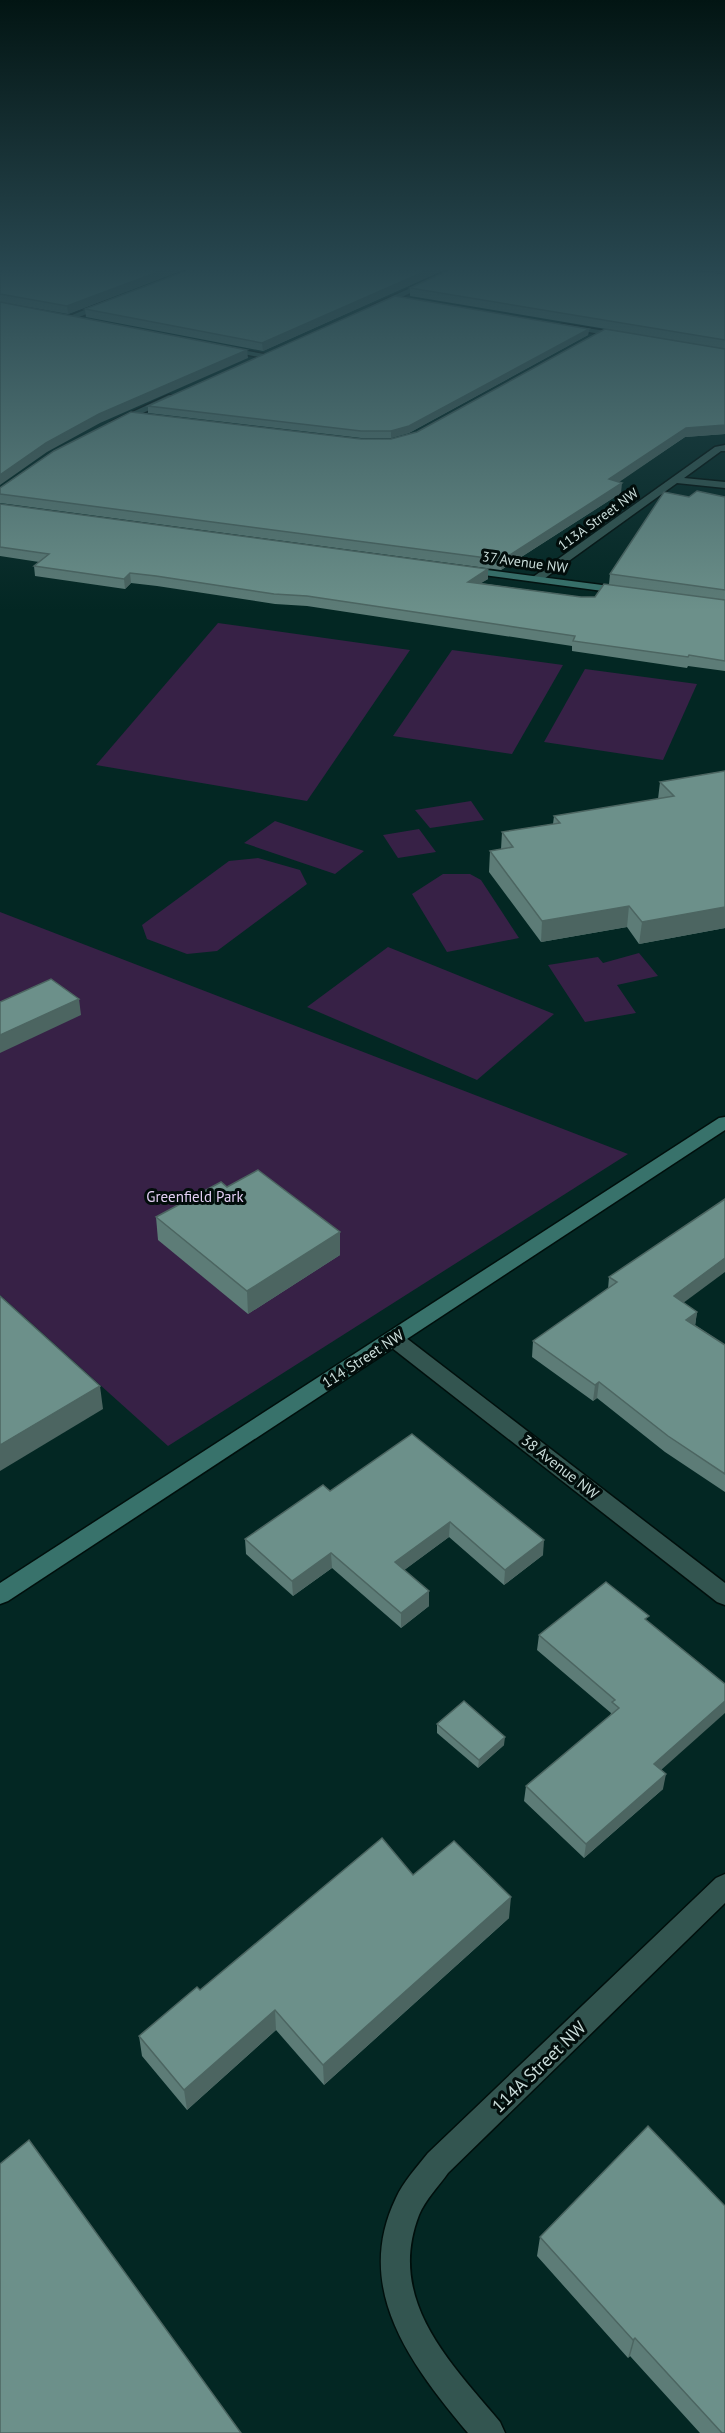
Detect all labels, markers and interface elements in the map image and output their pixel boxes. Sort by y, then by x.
street label: 113A Street NW [554,484,642,554]
street label: 37 Avenue NW [481,547,569,577]
park label: Greenfield Park [146,1187,244,1206]
street label: 114 Street NW [318,1325,408,1392]
street label: 38 Avenue NW [518,1430,603,1503]
street label: 114A Street NW [487,2016,591,2117]

